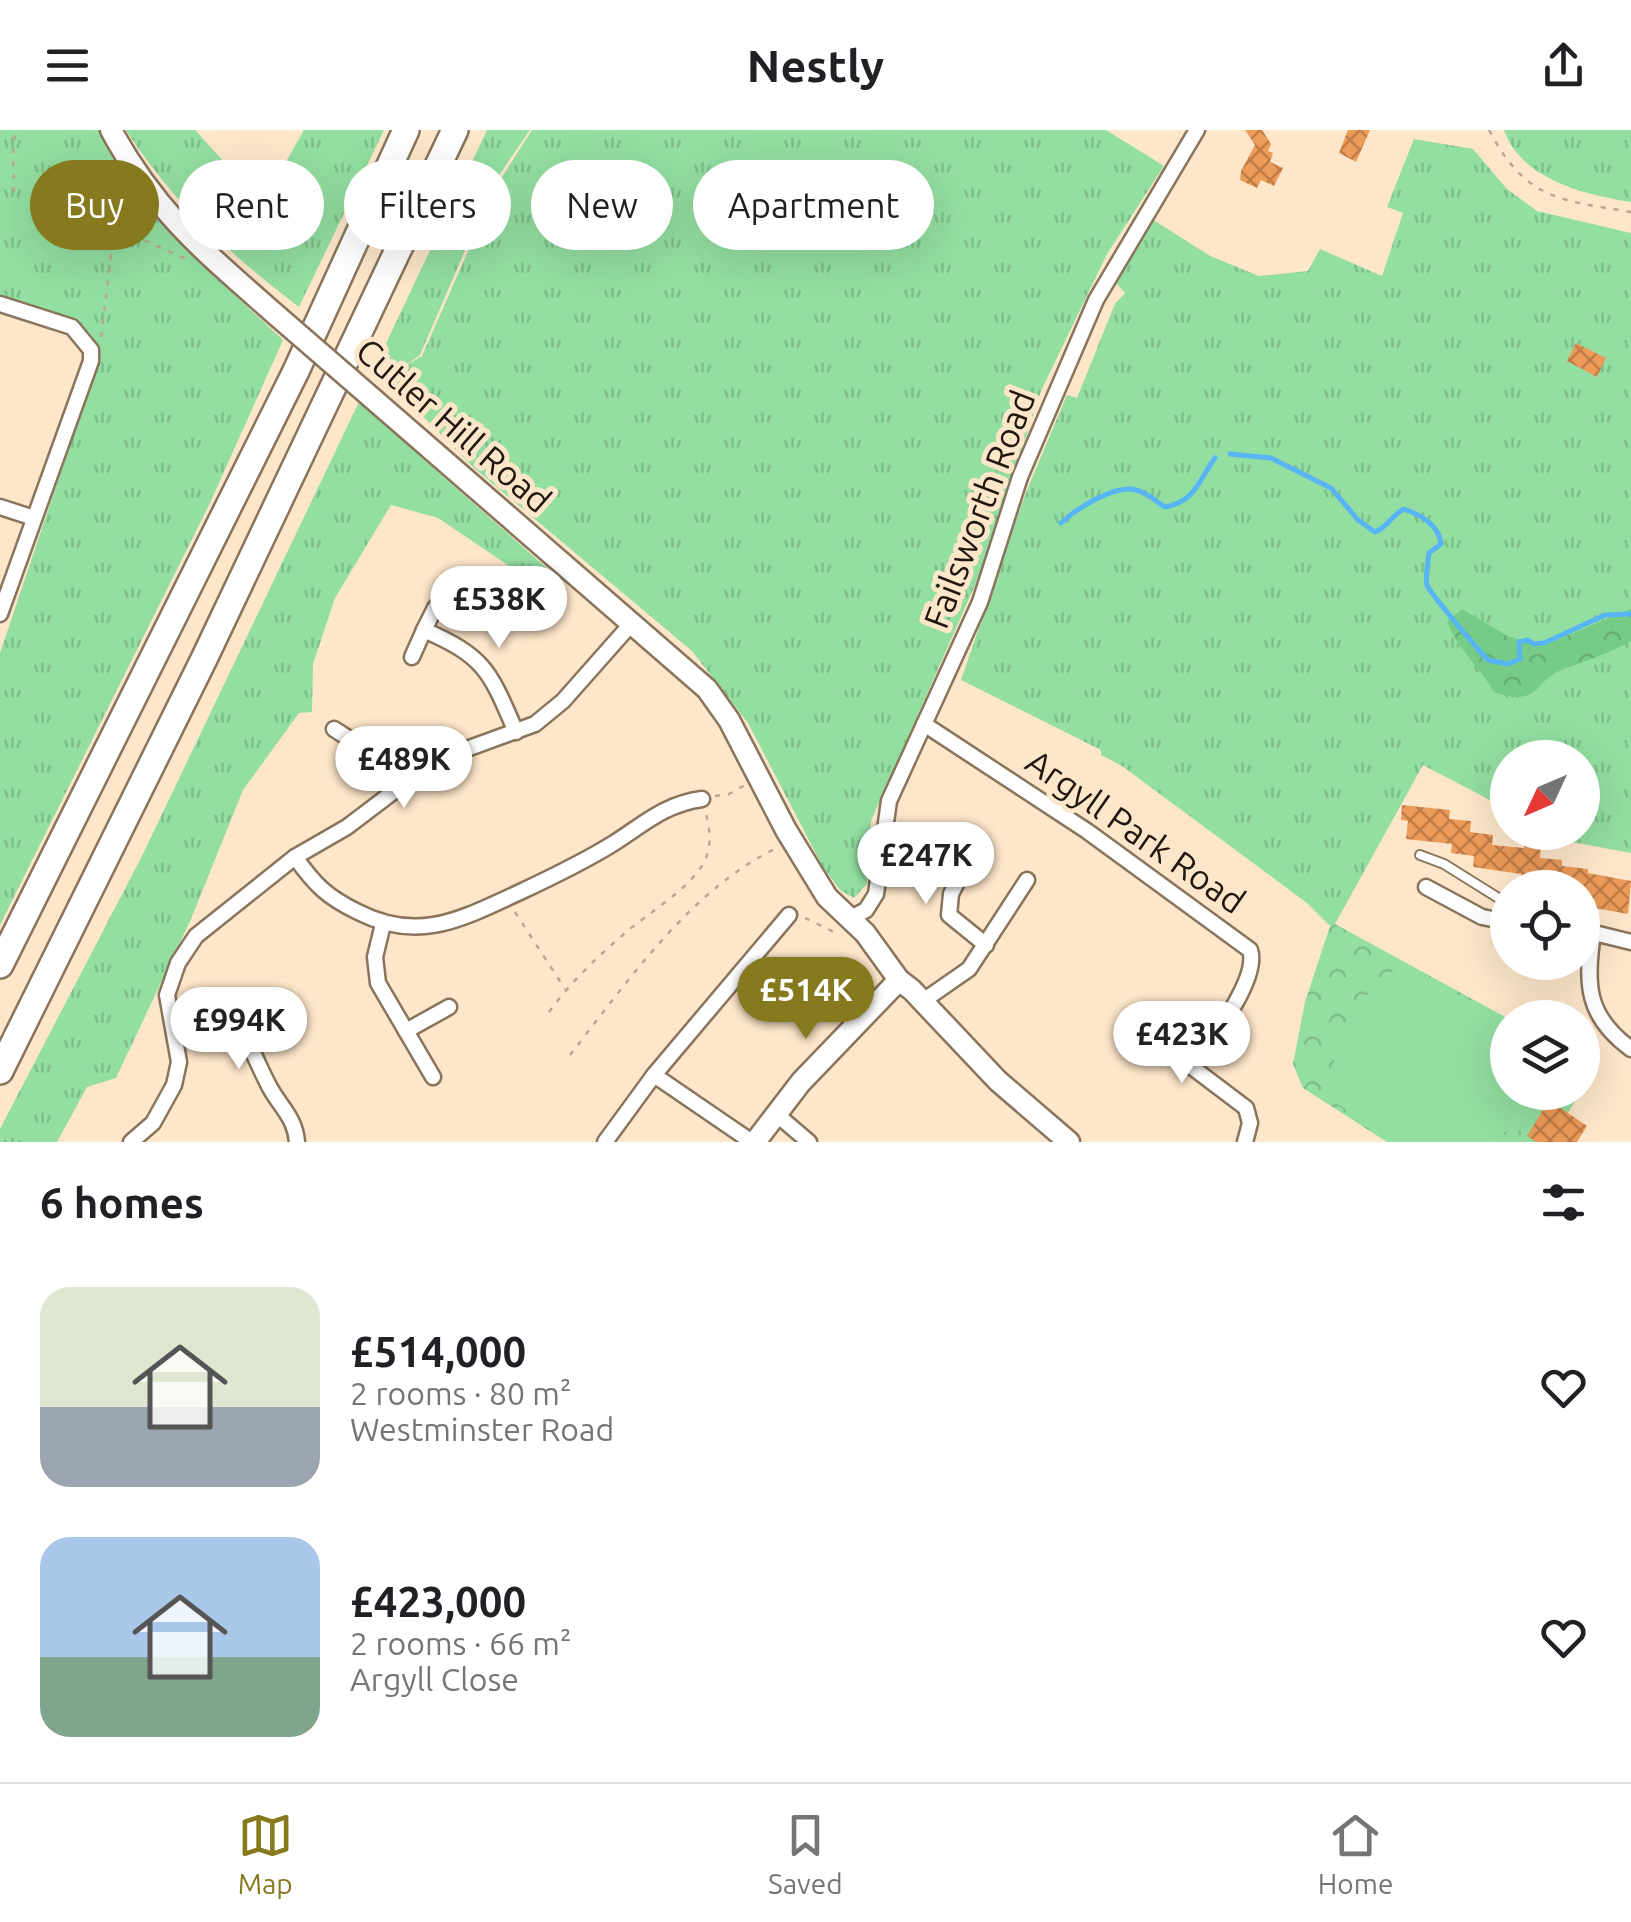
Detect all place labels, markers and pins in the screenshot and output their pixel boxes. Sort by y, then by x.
pin: £538K [429,566,569,651]
pin: £489K [334,726,474,811]
pin: £247K [856,822,996,907]
pin: £514K [736,957,876,1042]
pin: £994K [169,987,309,1072]
pin: £423K [1112,1001,1252,1086]

